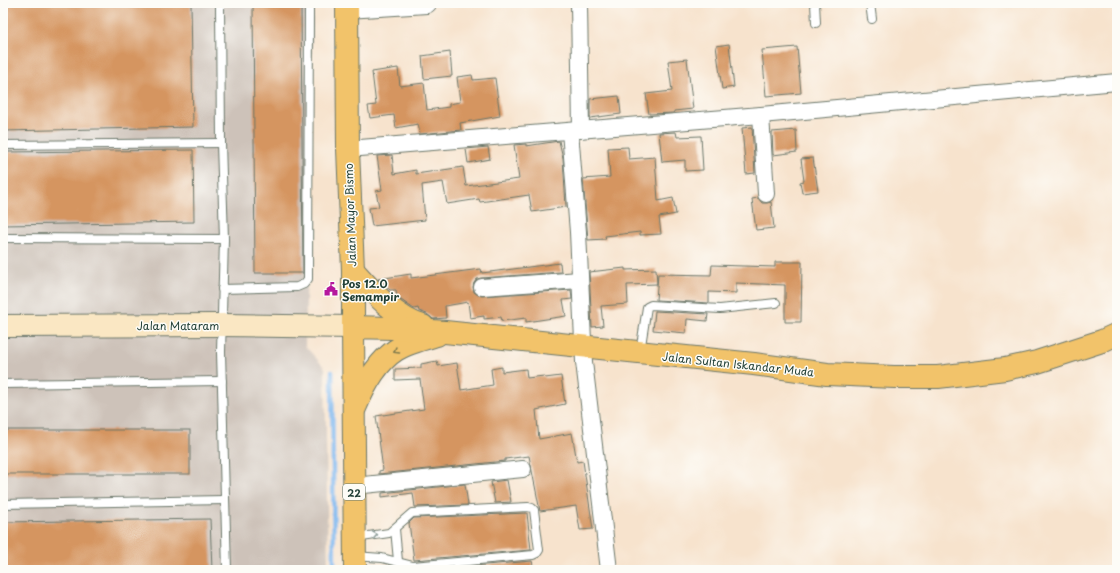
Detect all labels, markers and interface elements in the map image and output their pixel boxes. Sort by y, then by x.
street label: Jalan Mayor Bismo [340,163,360,267]
place label: Pos 12.0 Semampir [342,275,399,305]
public building icon: Pos 12.0 Semampir [323,281,339,297]
street label: Jalan Mataram [137,317,219,334]
one-way arrow [393,346,400,354]
street label: Jalan Sultan Iskandar Muda [661,348,815,380]
road number: 22 [343,484,365,500]
one-way arrow [372,531,378,540]

